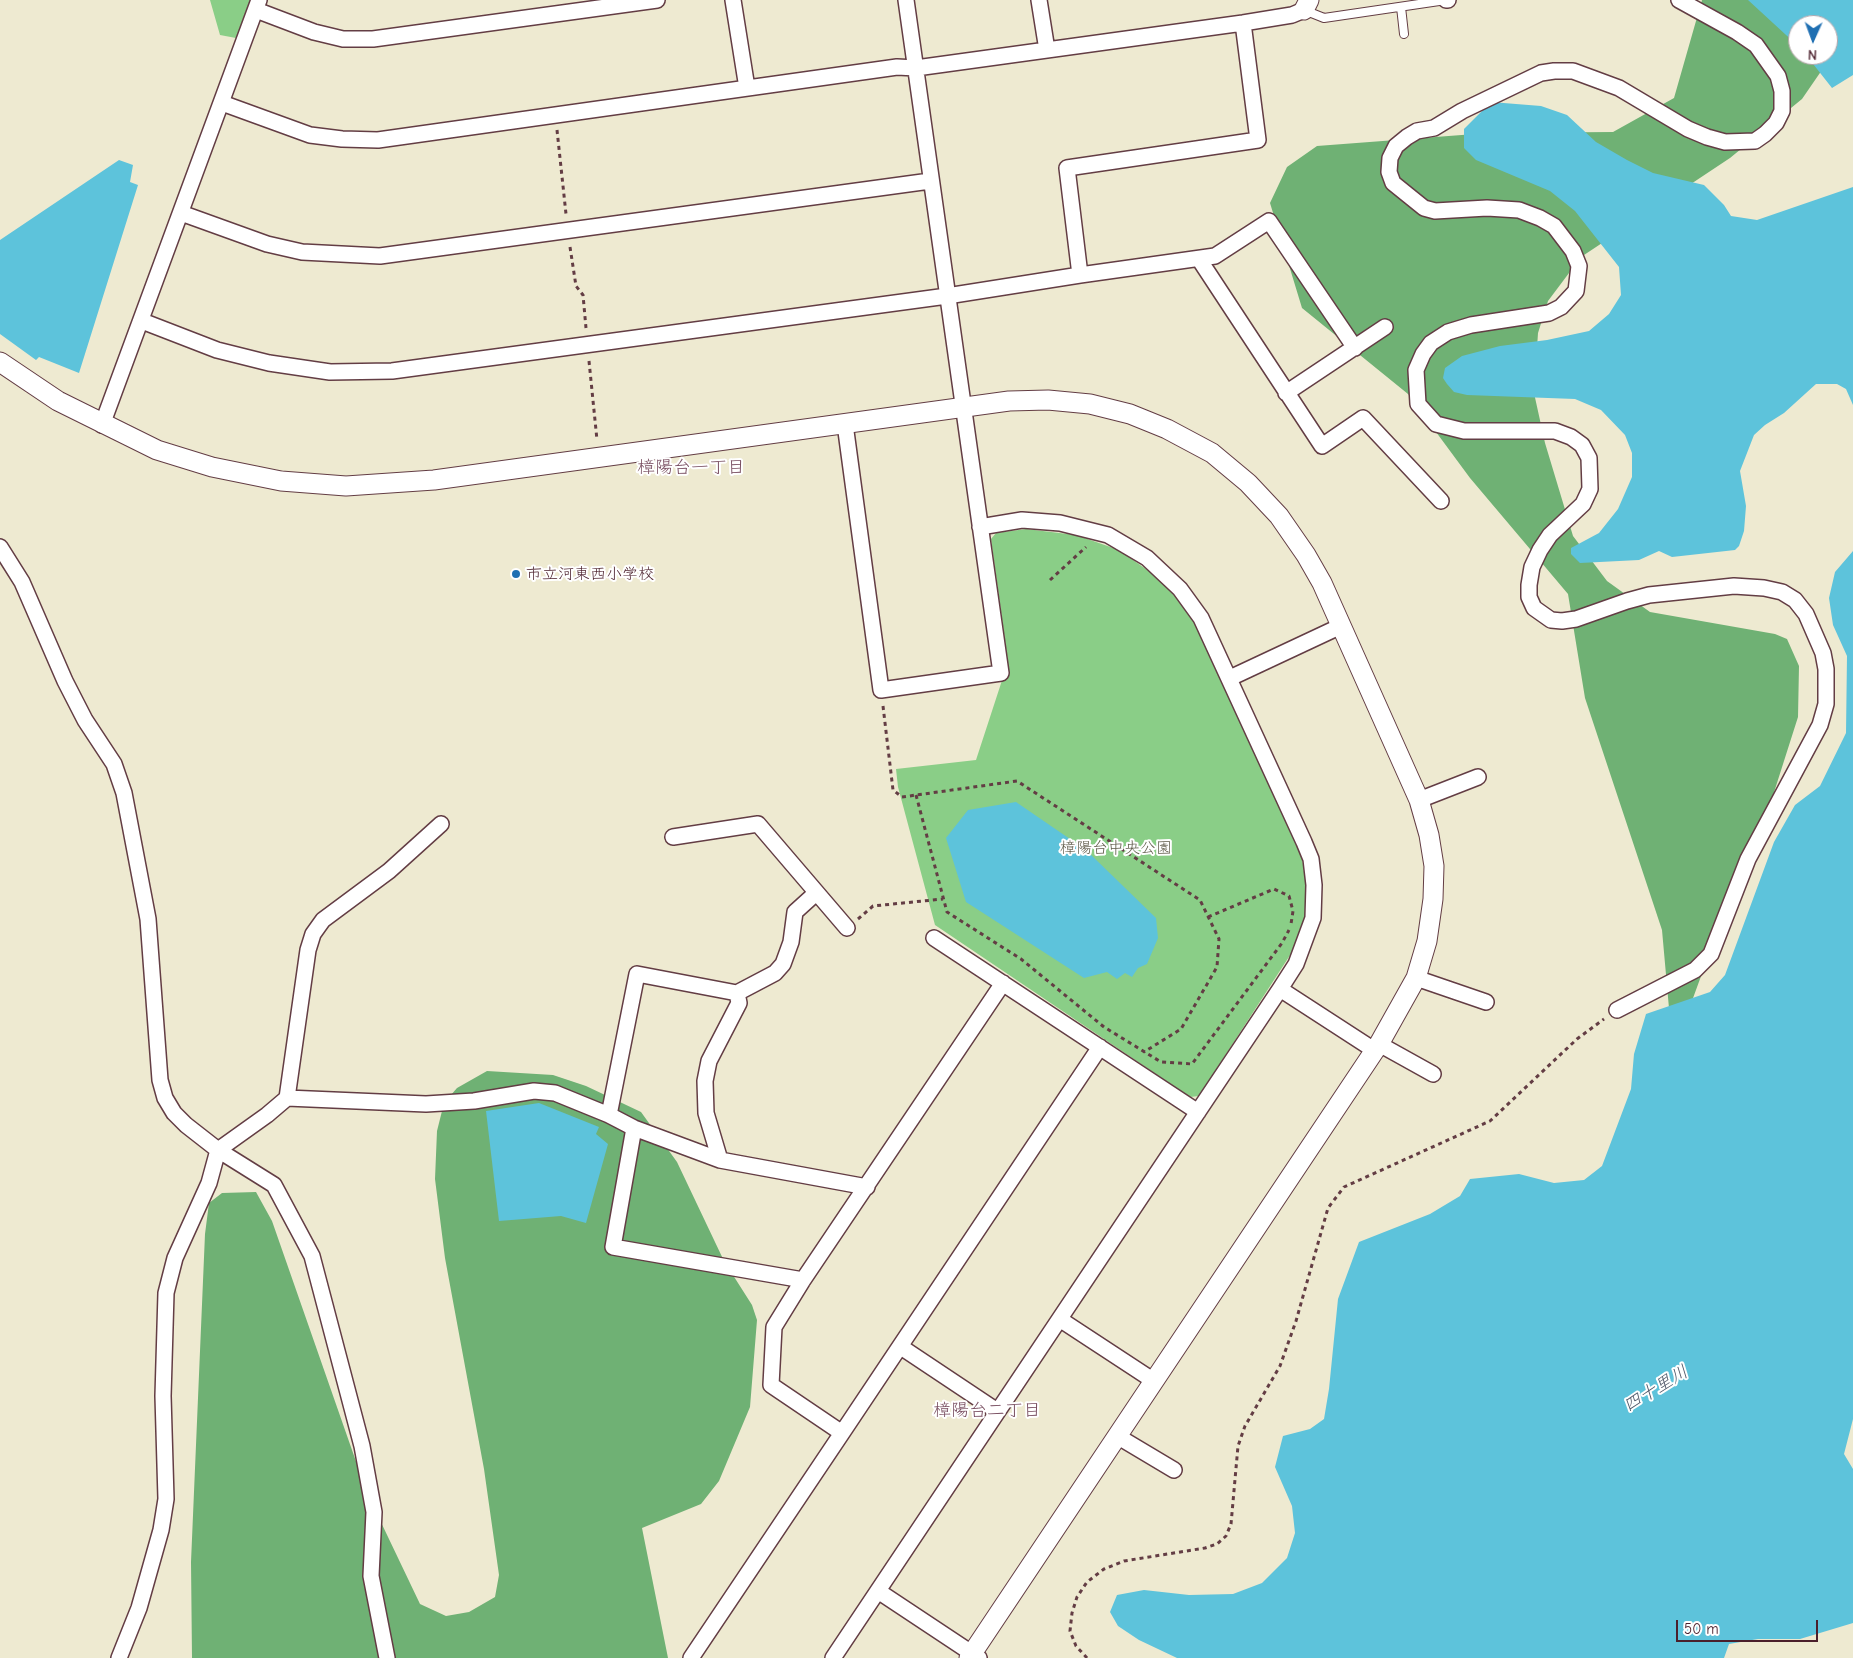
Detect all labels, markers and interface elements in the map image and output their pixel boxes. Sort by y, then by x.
north arrow [1788,15,1838,65]
text: N [1808,46,1817,63]
district label: 樟陽台一丁目 [637,457,745,479]
place label: 市立河東西小学校 [526,564,654,584]
marker: 市立河東西小学校 [510,568,522,580]
park label: 樟陽台中央公園 [1060,838,1172,858]
water label: 四十里川 [1620,1361,1692,1417]
district label: 樟陽台二丁目 [933,1400,1041,1422]
scale bar [1678,1610,1820,1642]
text: 50 m [1684,1620,1719,1638]

